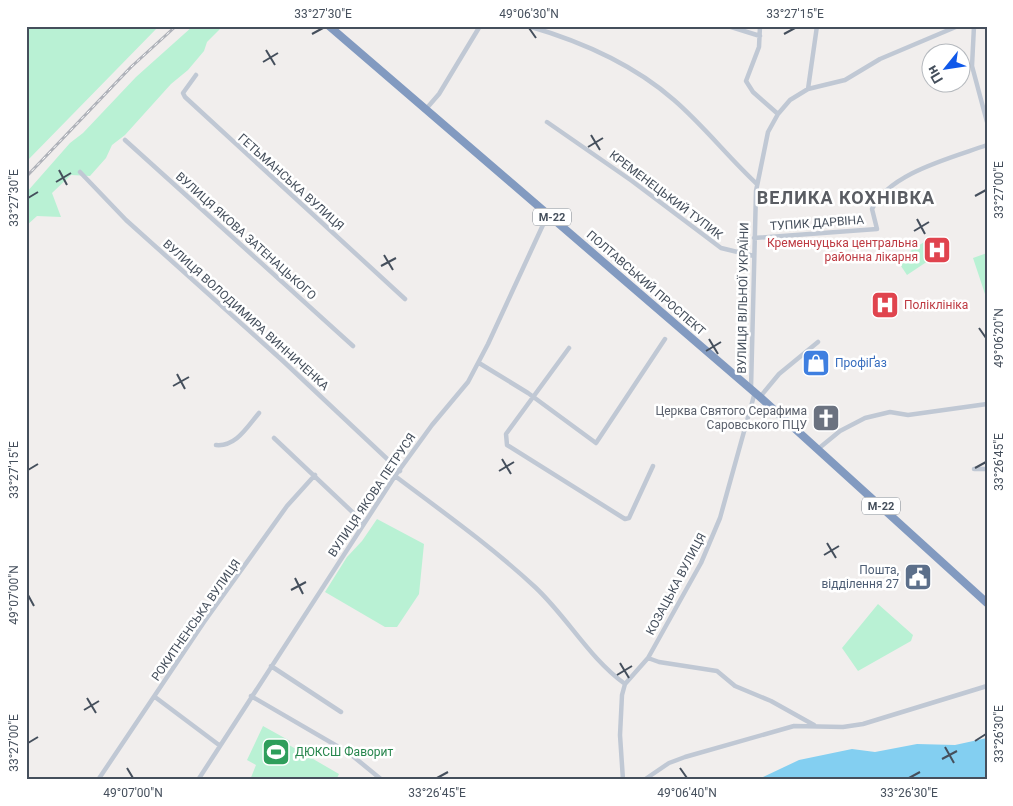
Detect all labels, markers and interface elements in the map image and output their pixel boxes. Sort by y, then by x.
text: 33°27'30"E [294,7,352,21]
text: 49°06'30"N [499,7,559,21]
text: 33°27'15"E [766,7,824,21]
north arrow [920,42,970,92]
text: Пн [923,63,946,86]
street label: ГЕТЬМАНСЬКА ВУЛИЦЯ [235,131,347,233]
street label: КРЕМЕНЕЦЬКИЙ ТУПИК [607,147,726,242]
text: 33°27'00"E [992,161,1006,219]
text: 33°27'30"E [7,169,21,227]
street label: ВУЛИЦЯ ЯКОВА ЗАТЕНАЦЬКОГО [173,169,319,303]
district label: ВЕЛИКА КОХНІВКА [757,187,935,208]
road number: М-22 [533,208,571,226]
street label: ТУПИК ДАРВІНА [769,213,865,233]
street label: ВУЛИЦЯ ВІЛЬНОЇ УКРАЇНИ [734,222,751,374]
street label: ПОЛТАВСЬКИЙ ПРОСПЕКТ [584,227,709,338]
hospital icon: Кременчуцька центральна районна лікарня [922,235,952,265]
place label: Кременчуцька центральна районна лікарня [767,236,918,264]
street label: ВУЛИЦЯ ВОЛОДИМИРА ВИННИЧЕНКА [160,237,332,393]
hospital icon: Поліклініка [870,290,900,320]
place label: Поліклініка [904,298,968,312]
text: 49°06'20"N [992,308,1006,368]
shop icon: ПрофіҐаз [801,348,831,378]
place label: ПрофіҐаз [835,355,887,370]
church icon: Церква Святого Серафима Саровського ПЦУ [811,403,841,433]
place label: Церква Святого Серафима Саровського ПЦУ [655,404,807,432]
street label: ВУЛИЦЯ ЯКОВА ПЕТРУСЯ [325,431,419,559]
text: 33°26'45"E [992,433,1006,491]
text: 33°27'15"E [7,441,21,499]
road number: М-22 [862,498,900,514]
street label: КОЗАЦЬКА ВУЛИЦЯ [643,531,709,637]
street label: РОКИТНЕНСЬКА ВУЛИЦЯ [149,557,243,683]
public building icon: Пошта, відділення 27 [903,562,933,592]
place label: Пошта, відділення 27 [822,563,899,591]
text: 49°07'00"N [7,565,21,625]
text: 33°26'30"E [992,705,1006,763]
text: 33°27'00"E [7,714,21,772]
sports icon: ДЮКСШ Фаворит [261,737,291,767]
place label: ДЮКСШ Фаворит [295,745,394,759]
text: 49°07'00"N [103,786,163,800]
text: 33°26'45"E [408,786,466,800]
text: 49°06'40"N [657,786,717,800]
text: 33°26'30"E [880,786,938,800]

